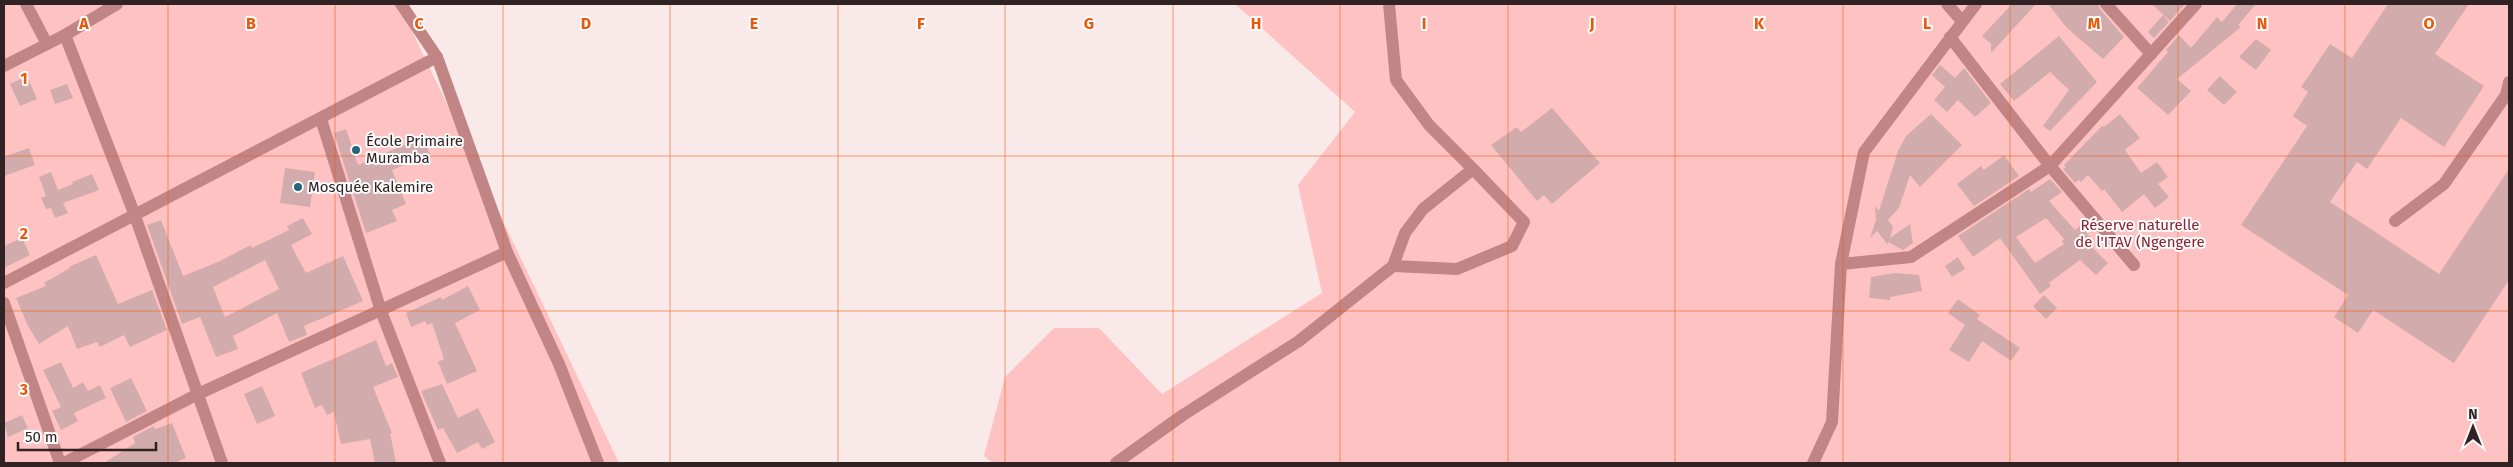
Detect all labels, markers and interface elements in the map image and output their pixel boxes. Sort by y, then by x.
text: A [78,14,89,33]
text: B [246,14,256,33]
text: C [414,14,424,33]
text: D [581,14,591,33]
text: E [750,14,758,33]
text: F [917,14,925,33]
text: G [1084,14,1094,33]
text: H [1251,14,1261,33]
text: I [1422,14,1426,33]
text: J [1588,14,1595,33]
text: K [1754,14,1765,33]
text: L [1923,14,1931,33]
text: M [2088,14,2101,33]
text: N [2257,14,2267,33]
text: O [2423,14,2435,33]
text: 1 [20,69,28,88]
place label: École Primaire Muramba [366,132,463,167]
marker: École Primaire Muramba [350,144,362,156]
place label: Mosquée Kalemire [308,178,433,196]
marker: Mosquée Kalemire [292,181,304,193]
park label: Réserve naturelle de l'ITAV (Ngengere [2075,216,2205,251]
text: 2 [20,224,28,243]
text: 3 [19,380,28,399]
north arrow [2448,402,2498,452]
text: N [2468,406,2478,423]
scale bar [18,420,155,452]
text: 50 m [25,428,58,446]

